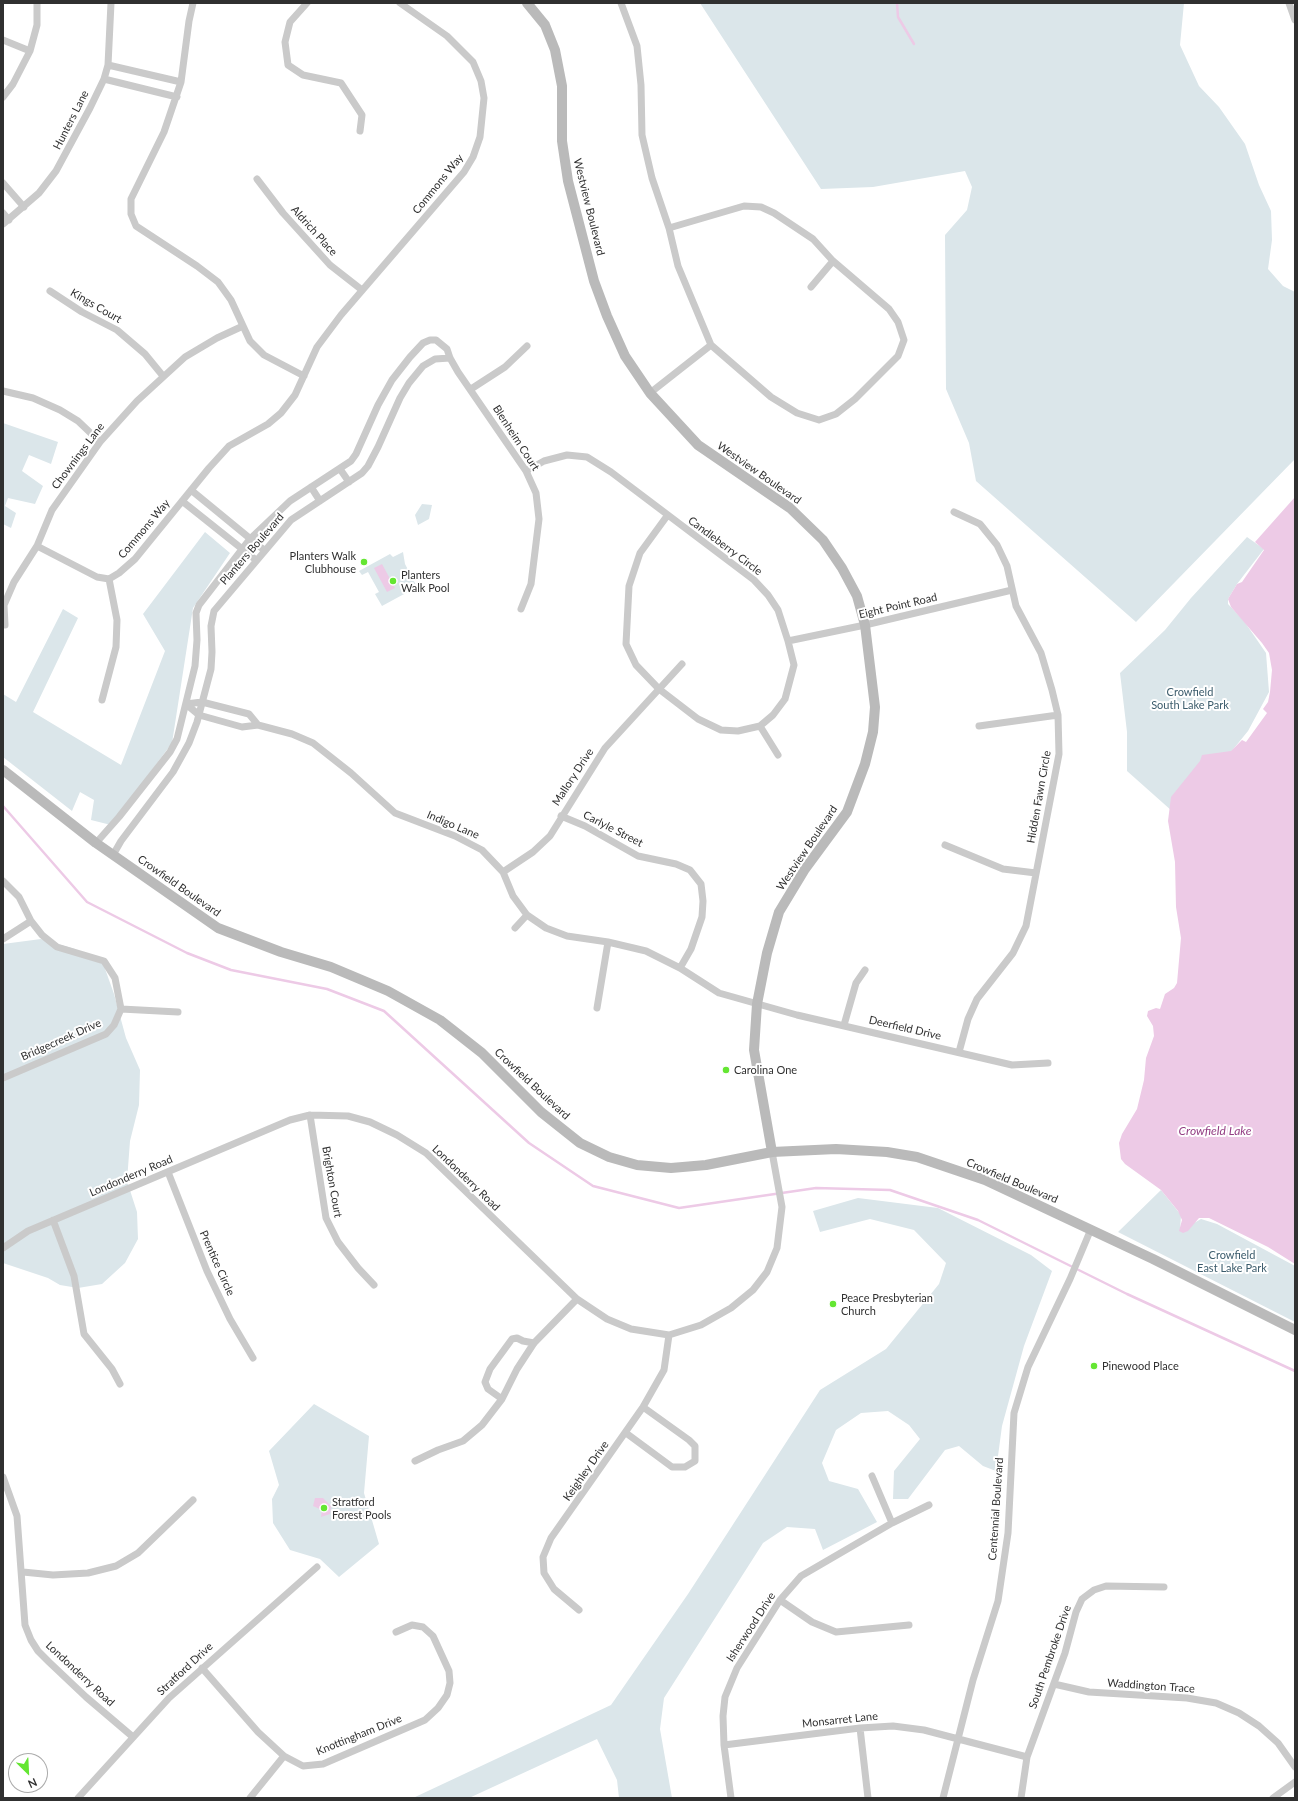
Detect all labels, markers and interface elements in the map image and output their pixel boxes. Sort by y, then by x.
street label: Hunters Lane [50,88,92,152]
street label: Commons Way [410,151,466,217]
street label: Westview Boulevard [571,157,607,257]
street label: Aldrich Place [288,203,340,259]
street label: Kings Court [68,286,124,326]
street label: Blenheim Court [490,403,542,473]
street label: Chownings Lane [49,420,107,492]
street label: Westview Boulevard [714,439,804,507]
street label: Commons Way [115,497,173,561]
street label: Planters Boulevard [217,510,287,588]
street label: Candleberry Circle [685,514,765,578]
place label: Planters Walk Clubhouse [290,549,356,575]
marker: Planters Walk Clubhouse [359,557,369,567]
place label: Planters Walk Pool [401,568,450,594]
marker: Planters Walk Pool [388,576,398,586]
street label: Eight Point Road [858,591,938,621]
park label: Crowfield South Lake Park [1151,685,1229,711]
street label: Mallory Drive [550,746,596,808]
street label: Hidden Fawn Circle [1024,750,1054,844]
street label: Westview Boulevard [774,803,840,893]
street label: Indigo Lane [425,808,481,842]
street label: Carlyle Street [581,808,645,850]
street label: Crowfield Boulevard [135,852,223,920]
street label: Deerfield Drive [868,1013,942,1043]
street label: Bridgecreek Drive [19,1016,103,1064]
street label: Crowfield Boulevard [492,1046,572,1122]
place label: Carolina One [734,1063,797,1077]
marker: Carolina One [721,1065,731,1075]
water label: Crowfield Lake [1179,1124,1251,1138]
street label: Londonderry Road [429,1142,503,1214]
street label: Brighton Court [319,1145,345,1219]
street label: Londonderry Road [87,1153,175,1199]
street label: Crowfield Boulevard [964,1156,1060,1206]
street label: Prentice Circle [197,1228,237,1298]
park label: Crowfield East Lake Park [1197,1248,1267,1274]
place label: Peace Presbyterian Church [841,1291,933,1317]
marker: Peace Presbyterian Church [828,1299,838,1309]
place label: Pinewood Place [1102,1359,1179,1373]
marker: Pinewood Place [1089,1361,1099,1371]
street label: Keighley Drive [560,1438,612,1504]
street label: Centennial Boulevard [986,1457,1006,1561]
place label: Stratford Forest Pools [332,1495,391,1521]
marker: Stratford Forest Pools [319,1503,329,1513]
street label: Isherwood Drive [724,1590,778,1664]
street label: South Pembroke Drive [1026,1603,1074,1711]
street label: Londonderry Road [43,1639,117,1709]
street label: Stratford Drive [154,1640,216,1698]
street label: Waddington Trace [1107,1676,1195,1696]
street label: Monsarret Lane [802,1709,878,1731]
street label: Knottingham Drive [314,1712,404,1758]
north arrow [8,1753,48,1793]
text: N [26,1776,39,1791]

